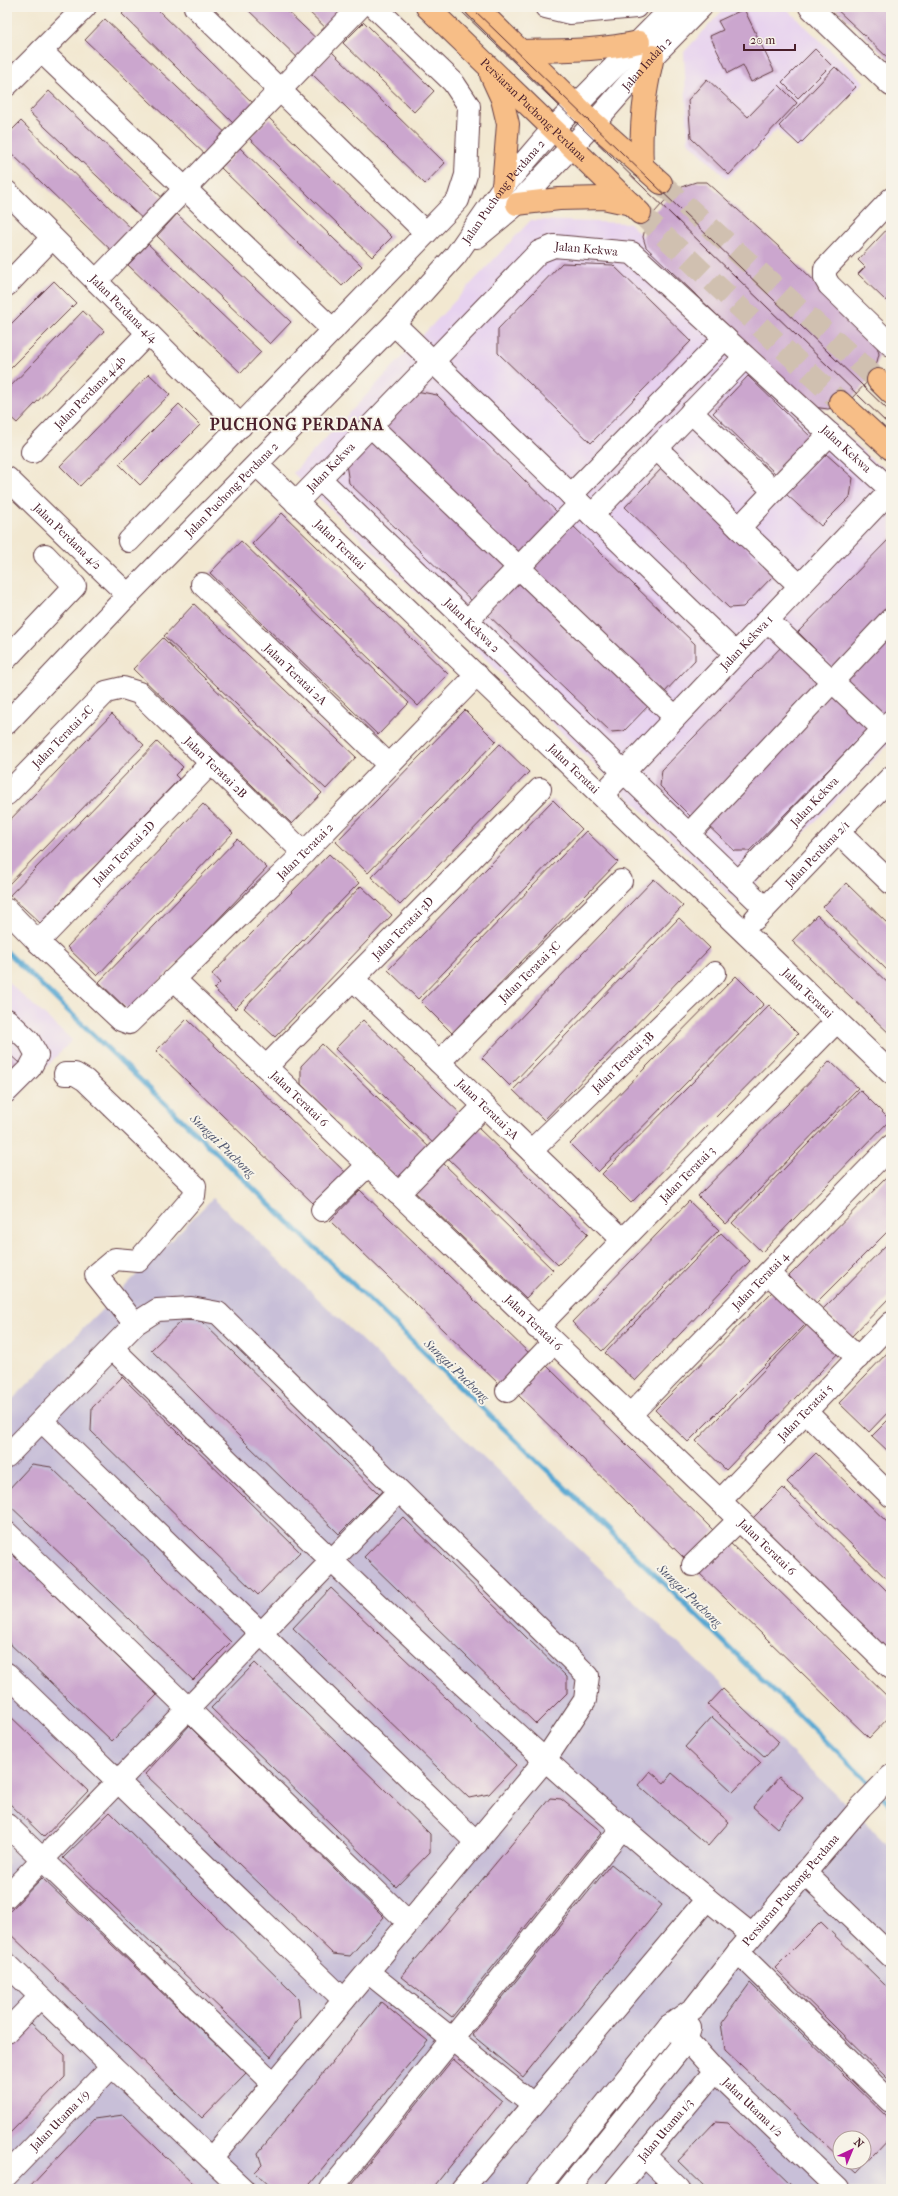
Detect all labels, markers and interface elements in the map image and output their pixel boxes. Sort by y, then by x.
scale bar [744,26,795,52]
text: 20 m [750,33,775,47]
street label: Jalan Indah 2 [618,34,675,94]
street label: Persiaran Puchong Perdana [477,55,590,165]
street label: Jalan Puchong Perdana 2 [459,137,548,247]
street label: Jalan Kekwa [553,239,619,259]
street label: Jalan Perdana 4/4 [86,271,161,346]
street label: Jalan Perdana 4/4b [51,353,129,433]
district label: PUCHONG PERDANA [210,415,384,434]
street label: Jalan Kekwa [817,422,874,476]
street label: Jalan Puchong Perdana 2 [181,439,281,541]
street label: Jalan Kekwa [303,439,358,495]
street label: Jalan Perdana 4/2 [30,500,104,573]
street label: Jalan Teratai [311,516,369,573]
street label: Jalan Kekwa 2 [440,595,503,655]
street label: Jalan Kekwa 1 [717,612,776,674]
street label: Jalan Teratai 2A [260,640,330,708]
street label: Jalan Teratai 2C [28,702,96,772]
street label: Jalan Teratai 2B [181,733,250,801]
street label: Jalan Teratai [545,740,603,797]
street label: Jalan Kekwa [787,773,842,830]
street label: Jalan Teratai 2D [90,818,158,888]
street label: Jalan Perdana 2/1 [782,818,852,891]
street label: Jalan Teratai 2 [273,820,336,883]
street label: Jalan Teratai 3D [368,894,437,963]
street label: Jalan Teratai 3C [495,938,563,1006]
street label: Jalan Teratai [779,965,836,1021]
street label: Jalan Teratai 3B [588,1029,657,1096]
street label: Jalan Teratai 6 [267,1067,331,1130]
street label: Jalan Teratai 3A [453,1076,522,1142]
water label: Sungai Puchong [186,1110,259,1181]
street label: Jalan Teratai 3 [656,1143,718,1206]
street label: Jalan Teratai 4 [728,1248,792,1313]
street label: Jalan Teratai 6 [501,1291,566,1354]
water label: Sungai Puchong [420,1335,493,1406]
street label: Jalan Teratai 5 [774,1381,836,1444]
street label: Jalan Teratai 6 [735,1515,799,1578]
water label: Sungai Puchong [653,1560,726,1631]
street label: Persiaran Puchong Perdana [739,1831,842,1949]
street label: Jalan Utama 1/2 [719,2074,786,2140]
street label: Jalan Utama 1/9 [27,2087,92,2154]
street label: Jalan Utama 1/3 [635,2096,696,2165]
north arrow [832,2130,872,2170]
text: N [851,2136,867,2151]

